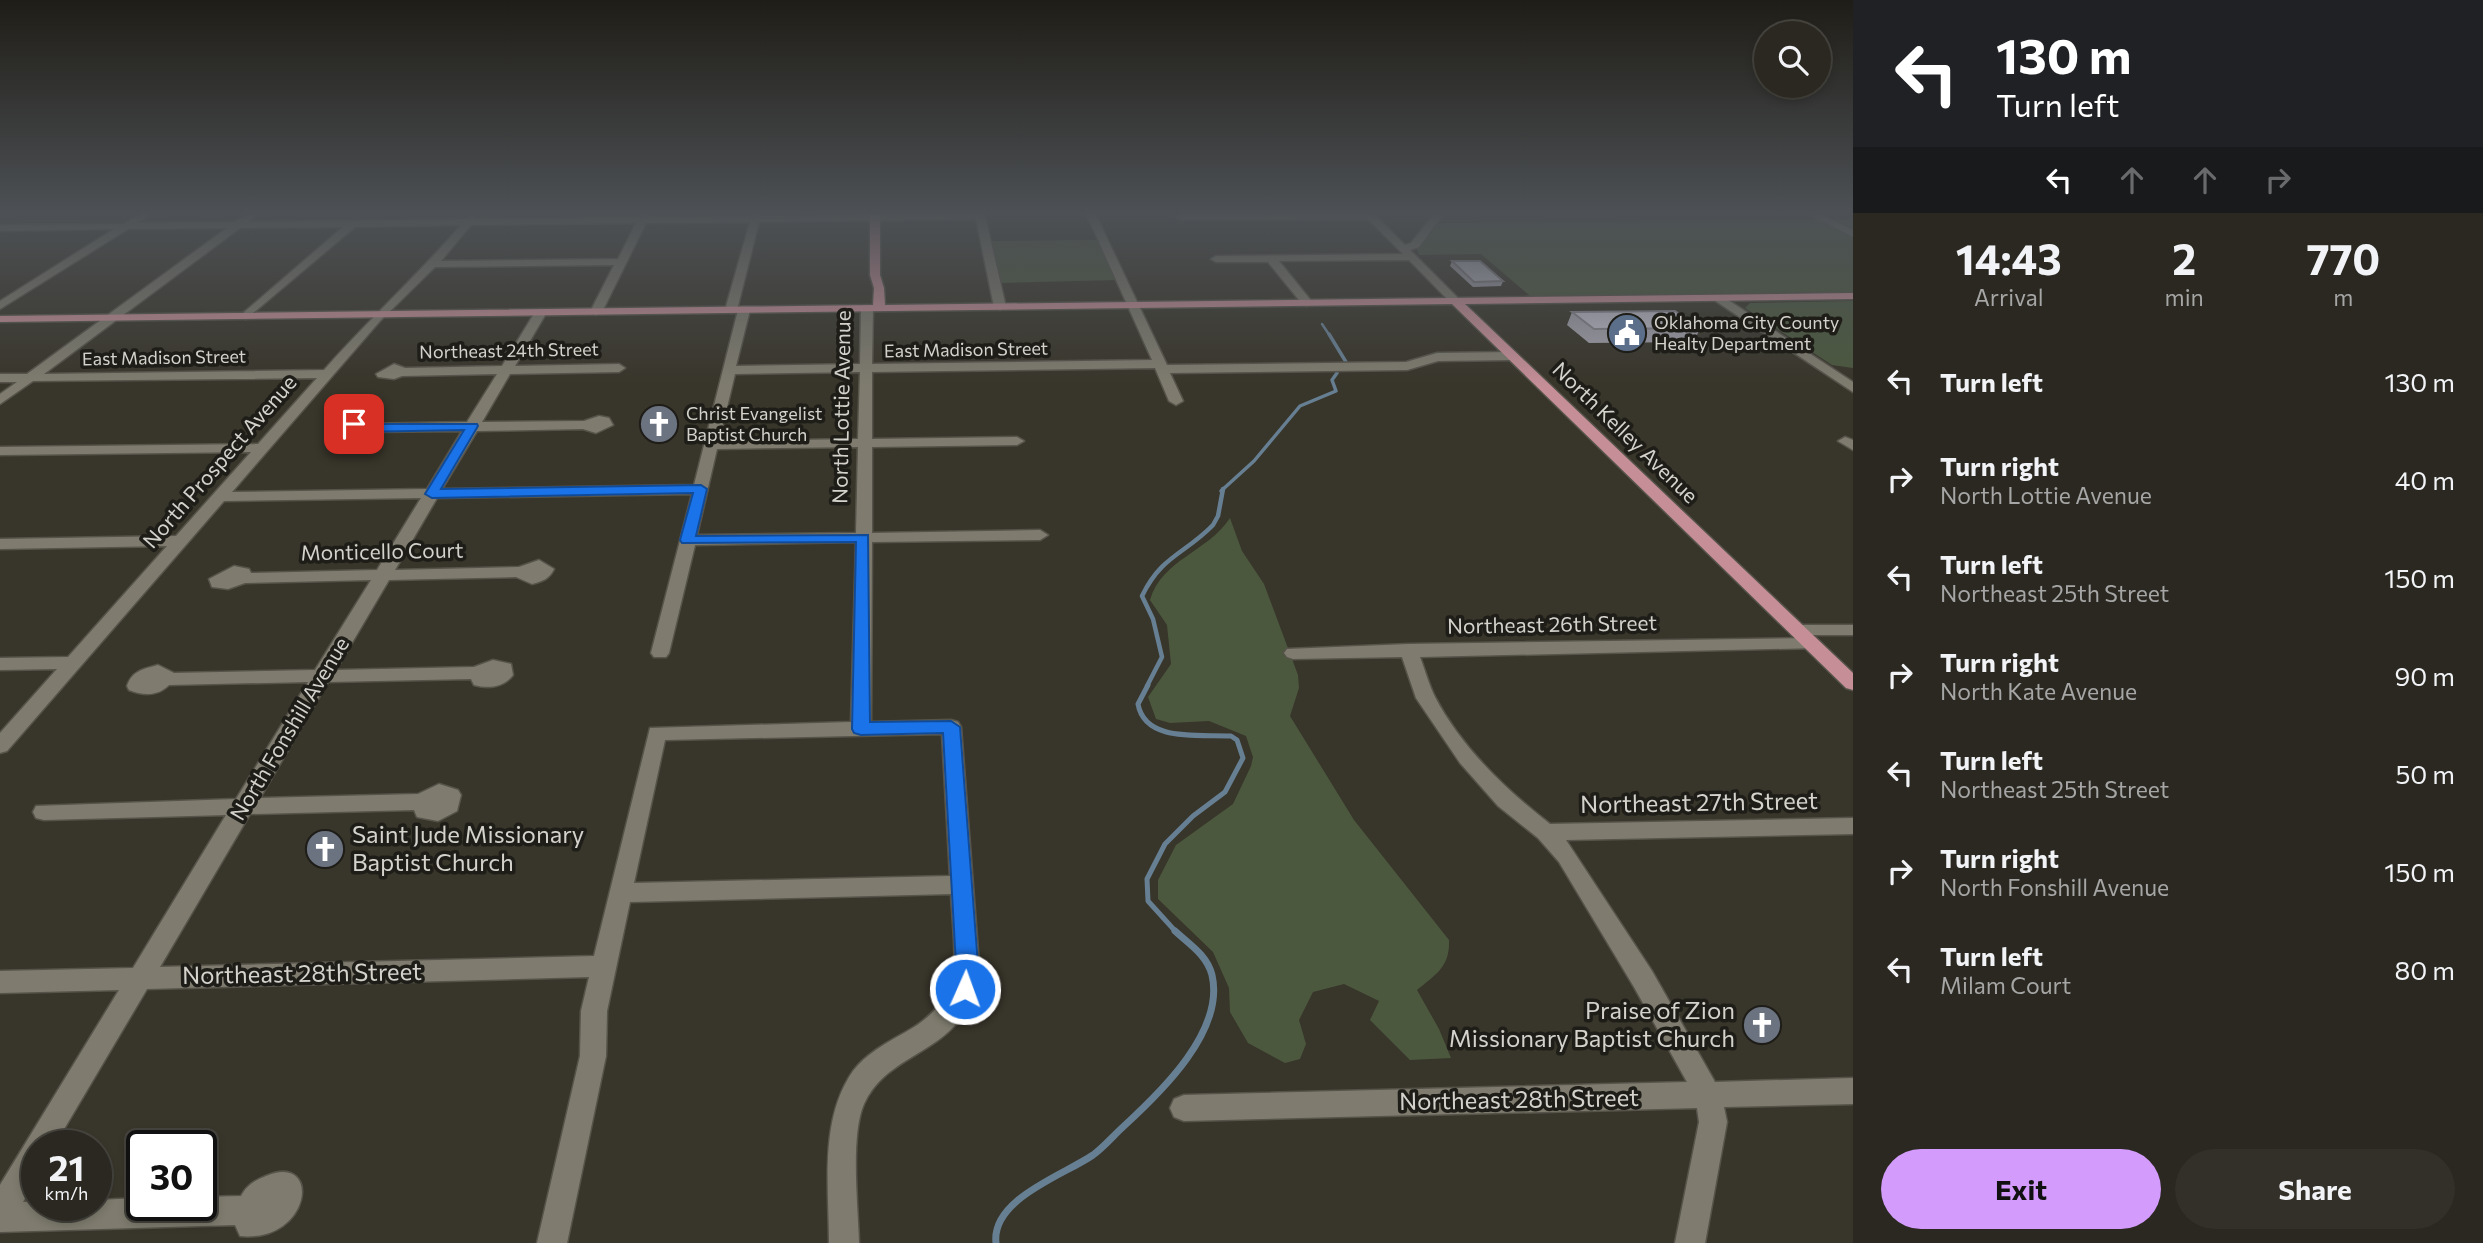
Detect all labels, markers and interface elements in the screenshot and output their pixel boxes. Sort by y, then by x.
map controls [1754,21,1831,98]
button: search [1754,21,1831,98]
text: 130 m [1996,24,2131,84]
icon: left [1881,28,1972,119]
text: Turn left [1996,84,2120,124]
icon: left [2040,161,2078,199]
icon: ahead [2113,161,2151,199]
icon: ahead [2186,161,2224,199]
icon: right [2259,161,2297,199]
text: 14:43 [1956,232,2062,284]
text: 2 [2172,232,2196,284]
text: 770 [2306,232,2380,284]
text: Arrival [1974,283,2044,311]
text: min [2165,283,2204,311]
text: m [2333,283,2353,311]
street label: North Lottie Avenue [826,310,855,504]
place label: Oklahoma City County Healty Department [1654,311,1839,354]
public building icon: Oklahoma City County Healty Department [1606,312,1648,354]
street label: Northeast 24th Street [419,337,599,363]
street label: East Madison Street [884,337,1048,361]
street label: East Madison Street [82,345,246,369]
street label: North Kelley Avenue [1548,356,1704,508]
icon: left [1881,362,1919,400]
text: Turn left [1940,366,2043,397]
text: 130 m [2384,366,2455,397]
street label: North Prospect Avenue [137,369,301,553]
pin [324,394,384,454]
place label: Christ Evangelist Baptist Church [686,402,822,445]
church icon: Christ Evangelist Baptist Church [638,403,680,445]
icon: arrive [335,405,373,443]
text: Turn right [1940,450,2059,481]
icon: right [1881,460,1919,498]
text: 40 m [2395,464,2455,495]
text: North Lottie Avenue [1940,481,2152,509]
street label: Monticello Court [300,537,464,564]
text: Turn left [1940,548,2043,579]
icon: left [1881,558,1919,596]
text: 150 m [2384,562,2455,593]
text: Northeast 25th Street [1940,579,2169,607]
street label: Northeast 26th Street [1447,609,1657,638]
street label: North Fonshill Avenue [224,632,353,824]
text: Turn right [1940,646,2059,677]
icon: right [1881,656,1919,694]
text: 90 m [2395,660,2455,691]
text: North Kate Avenue [1940,677,2137,705]
text: Turn left [1940,744,2043,775]
icon: left [1881,754,1919,792]
text: 50 m [2395,758,2455,789]
text: Northeast 25th Street [1940,775,2169,803]
street label: Northeast 27th Street [1580,785,1818,818]
place label: Saint Jude Missionary Baptist Church [352,819,584,876]
church icon: Saint Jude Missionary Baptist Church [304,828,346,870]
text: Turn right [1940,842,2059,873]
icon: right [1881,852,1919,890]
text: 150 m [2384,856,2455,887]
text: North Fonshill Avenue [1940,873,2169,901]
text: Turn left [1940,940,2043,971]
icon: left [1881,950,1919,988]
position arrow [928,952,1002,1026]
text: 80 m [2395,954,2455,985]
street label: Northeast 28th Street [182,956,422,989]
text: Milam Court [1940,971,2071,999]
place label: Praise of Zion Missionary Baptist Church [1449,995,1735,1052]
church icon: Praise of Zion Missionary Baptist Church [1741,1004,1783,1046]
street label: Northeast 28th Street [1399,1082,1639,1115]
speed limit sign: 30 [126,1130,217,1221]
text: 21 [49,1145,84,1188]
button: Exit [1881,1149,2161,1229]
button: Share [2175,1149,2455,1229]
text: km/h [45,1182,88,1204]

